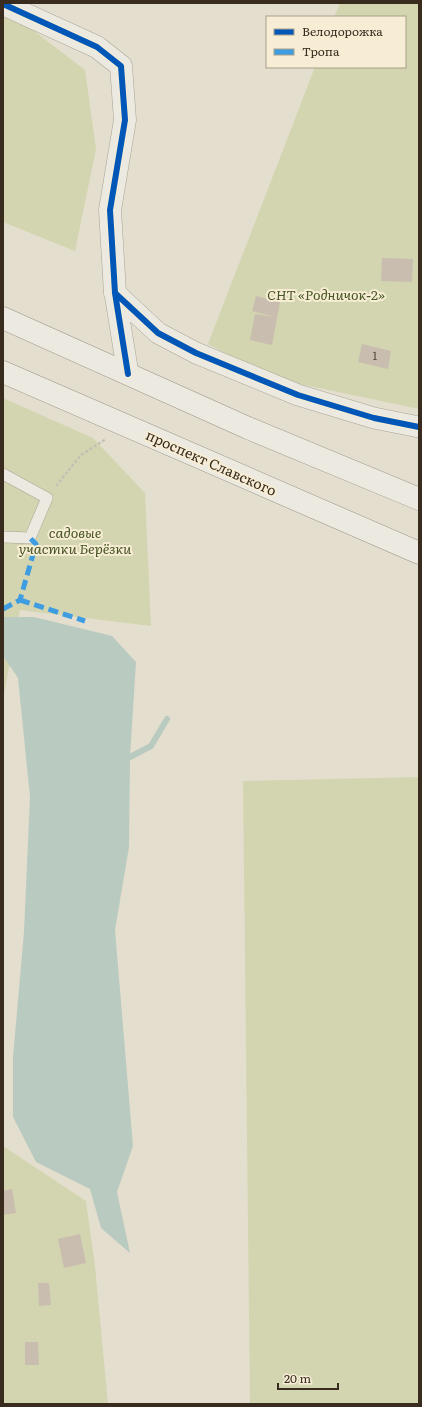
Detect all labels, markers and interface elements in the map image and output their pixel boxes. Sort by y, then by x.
legend [266,16,406,68]
text: Велодорожка [302,22,383,40]
text: Тропа [302,42,340,60]
park label: СНТ «Родничок-2» [267,284,385,304]
house number: 1 [373,346,378,364]
street label: проспект Славского [143,424,280,500]
park label: садовые участки Берёзки [19,522,132,558]
scale bar [278,1365,338,1391]
text: 20 m [284,1369,311,1387]

